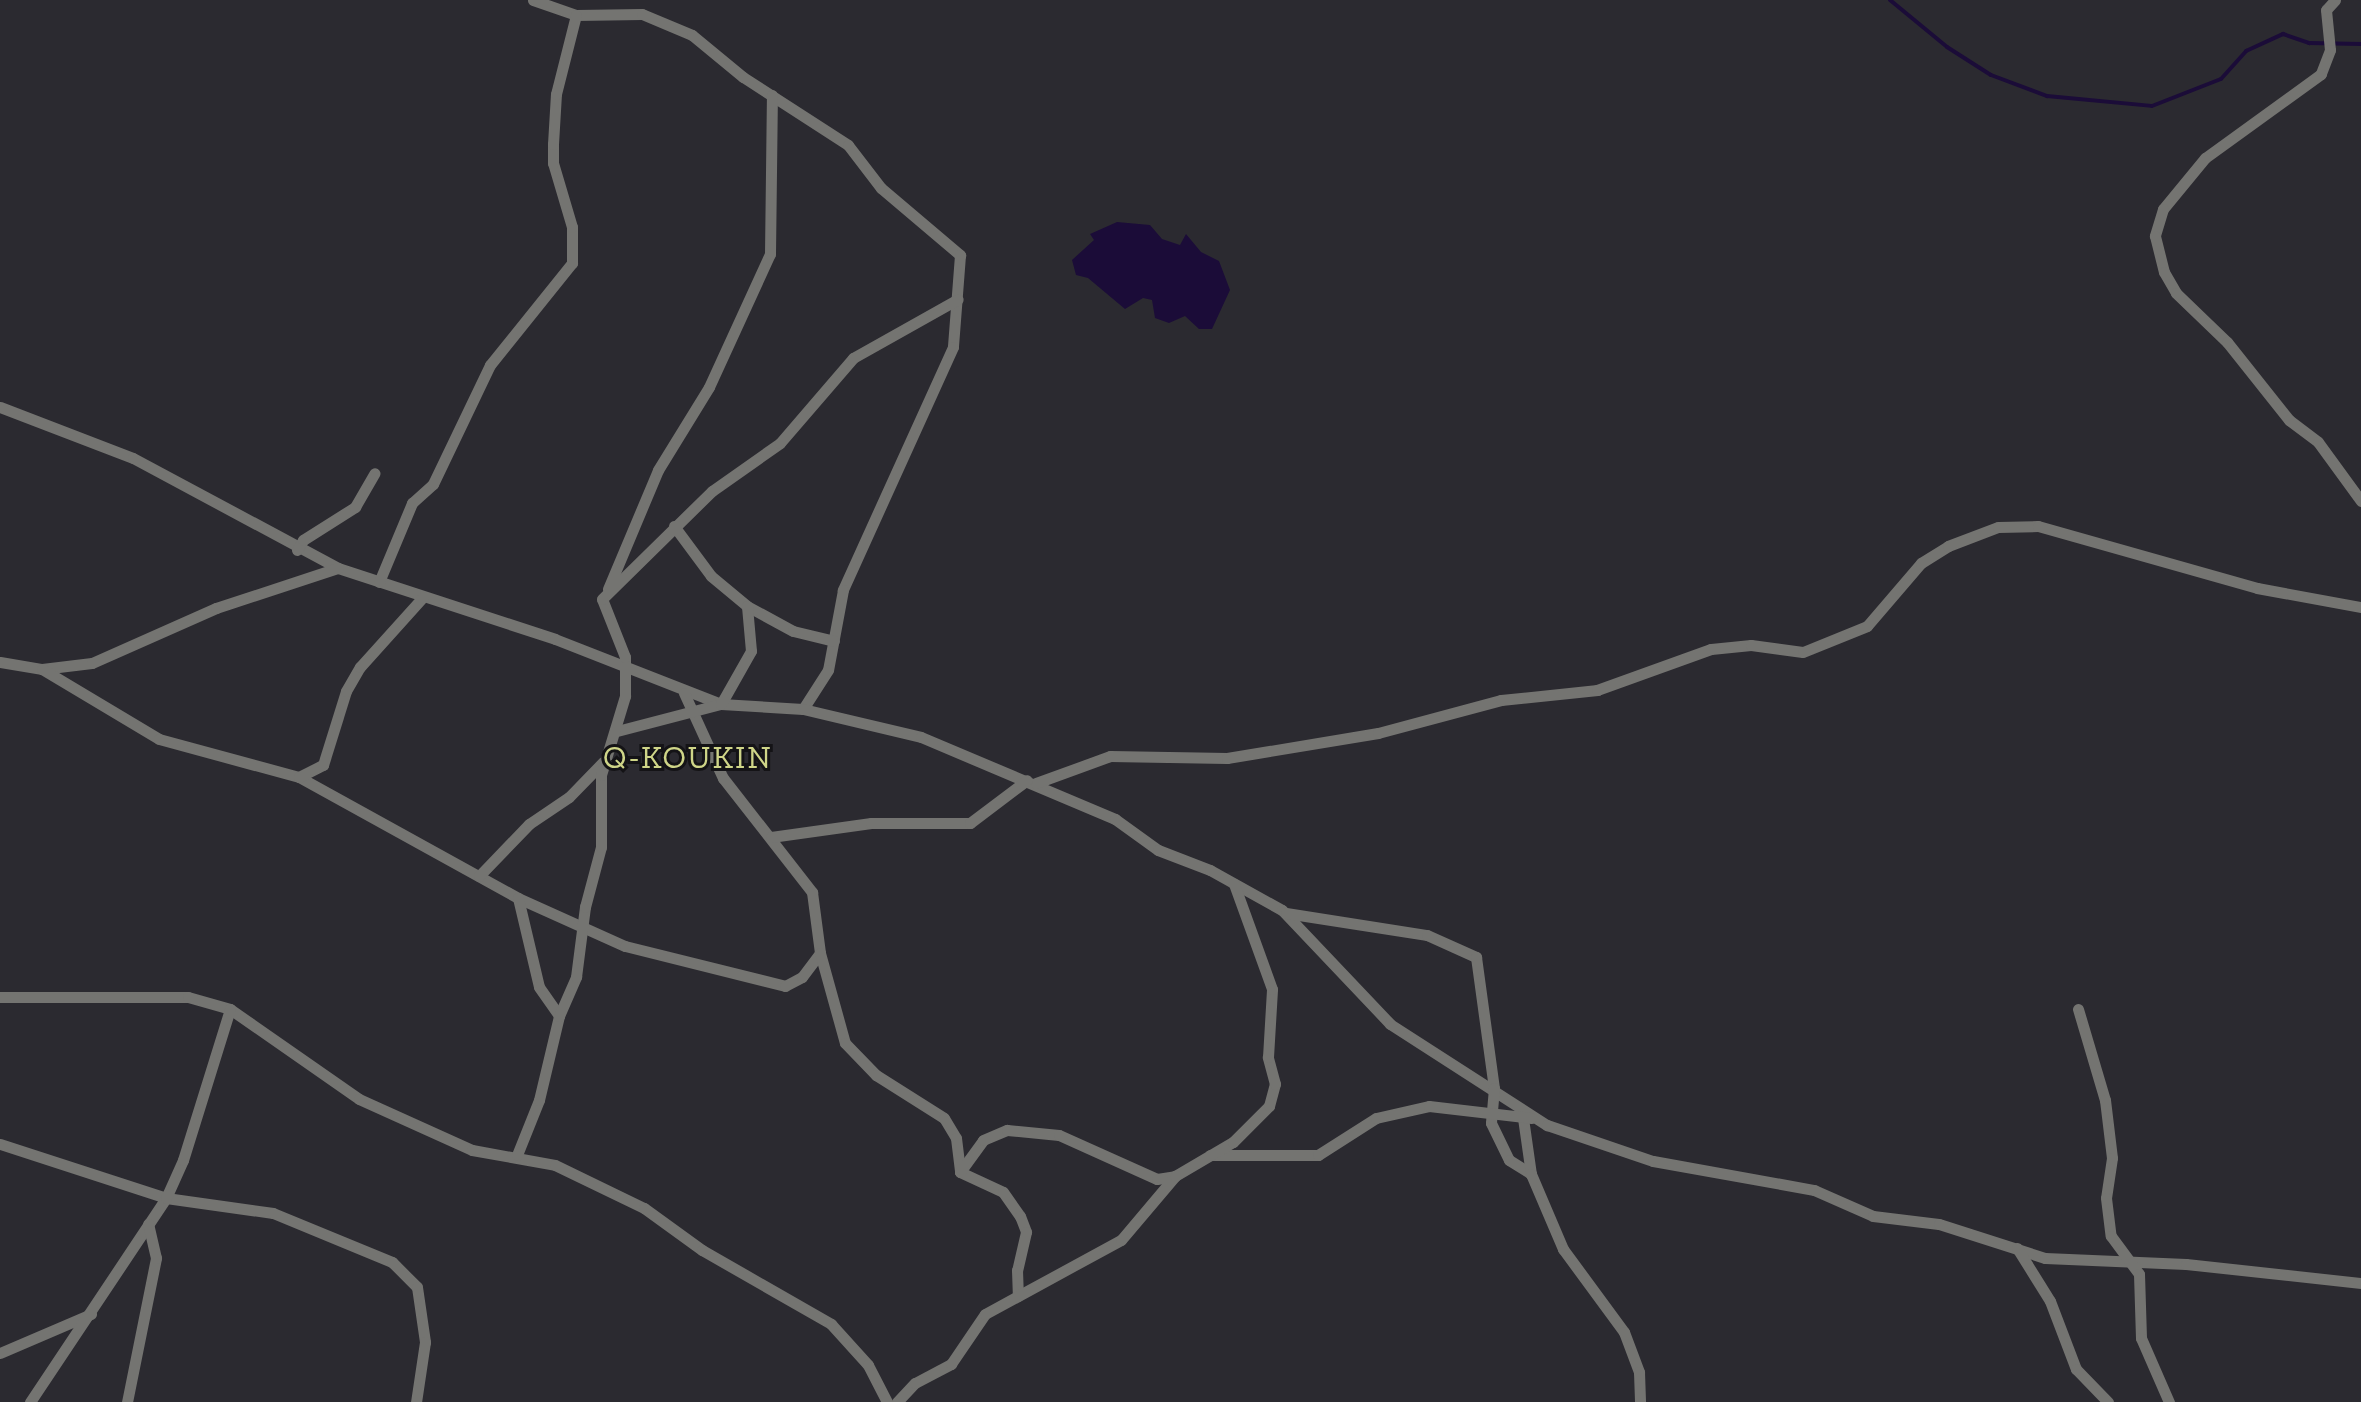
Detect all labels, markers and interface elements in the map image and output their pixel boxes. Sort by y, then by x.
district label: Q-KOUKIN [603,738,773,776]

